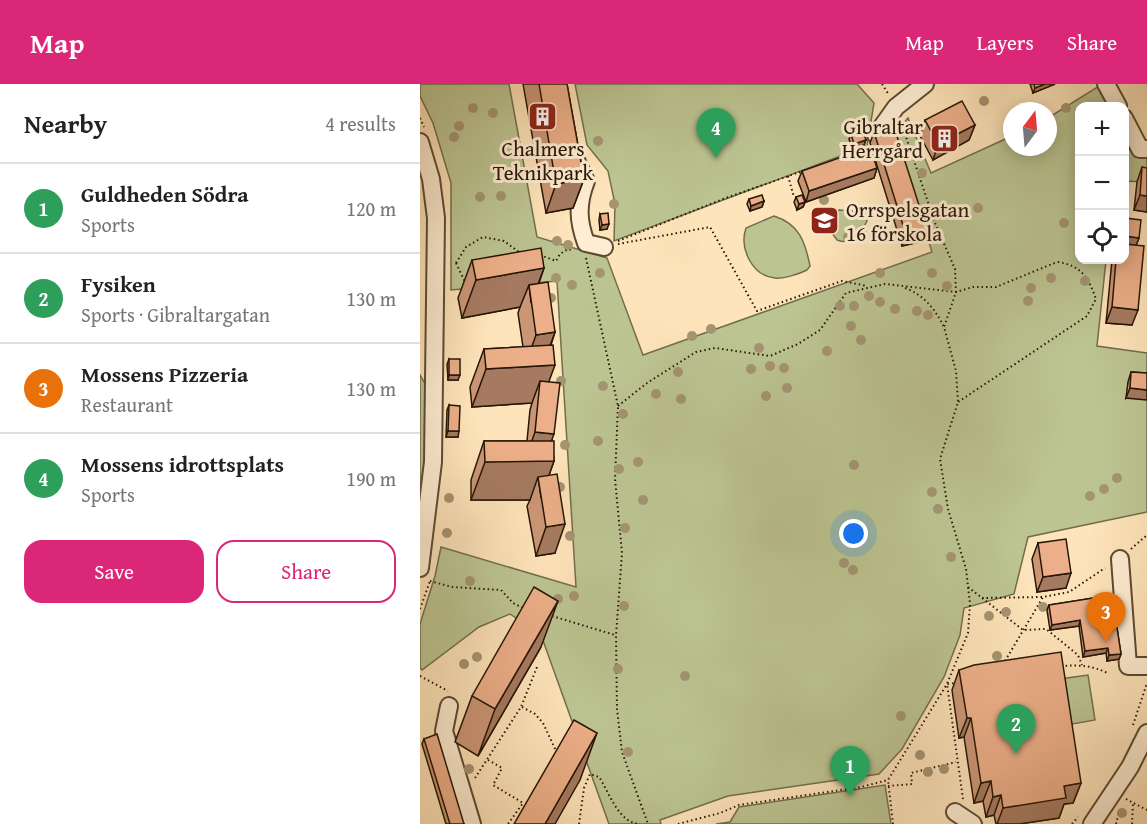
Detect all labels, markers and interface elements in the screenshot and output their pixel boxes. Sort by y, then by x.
text: Map [30,22,84,63]
text: Map [905,27,944,58]
text: Layers [977,27,1034,58]
text: Share [1067,27,1117,58]
building icon: Chalmers Teknikpark [527,101,559,133]
north arrow [1003,102,1057,156]
map controls [1075,102,1129,264]
button: + [1075,102,1129,156]
text: Nearby [24,104,107,143]
text: 4 results [325,109,396,138]
pin: 4 [696,109,736,158]
place label: Gibraltar Herrgård [842,111,924,166]
building icon: Gibraltar Herrgård [928,122,960,154]
place label: Chalmers Teknikpark [493,133,594,188]
button: − [1075,156,1129,210]
text: Guldheden Södra [81,178,249,210]
text: 1 [38,194,49,223]
text: 120 m [346,194,396,223]
place label: Orrspelsgatan 16 förskola [846,194,970,249]
school or university icon: Orrspelsgatan 16 förskola [809,205,841,237]
text: Sports [81,210,135,239]
button: locate [1075,210,1129,264]
text: Fysiken [81,268,156,300]
text: 2 [38,284,49,313]
text: 130 m [346,284,396,313]
text: Sports · Gibraltargatan [81,300,270,329]
text: Mossens Pizzeria [81,358,248,390]
text: 3 [38,374,49,403]
text: 130 m [346,374,396,403]
text: Restaurant [81,390,173,419]
text: Mossens idrottsplats [81,448,284,480]
text: 4 [38,464,49,493]
text: 190 m [346,464,396,493]
text: Sports [81,480,135,509]
your location [839,519,868,548]
button: Save [24,540,204,603]
button: Share [216,540,396,603]
pin: 3 [1086,592,1126,642]
pin: 2 [996,704,1036,754]
pin: 1 [830,746,870,796]

